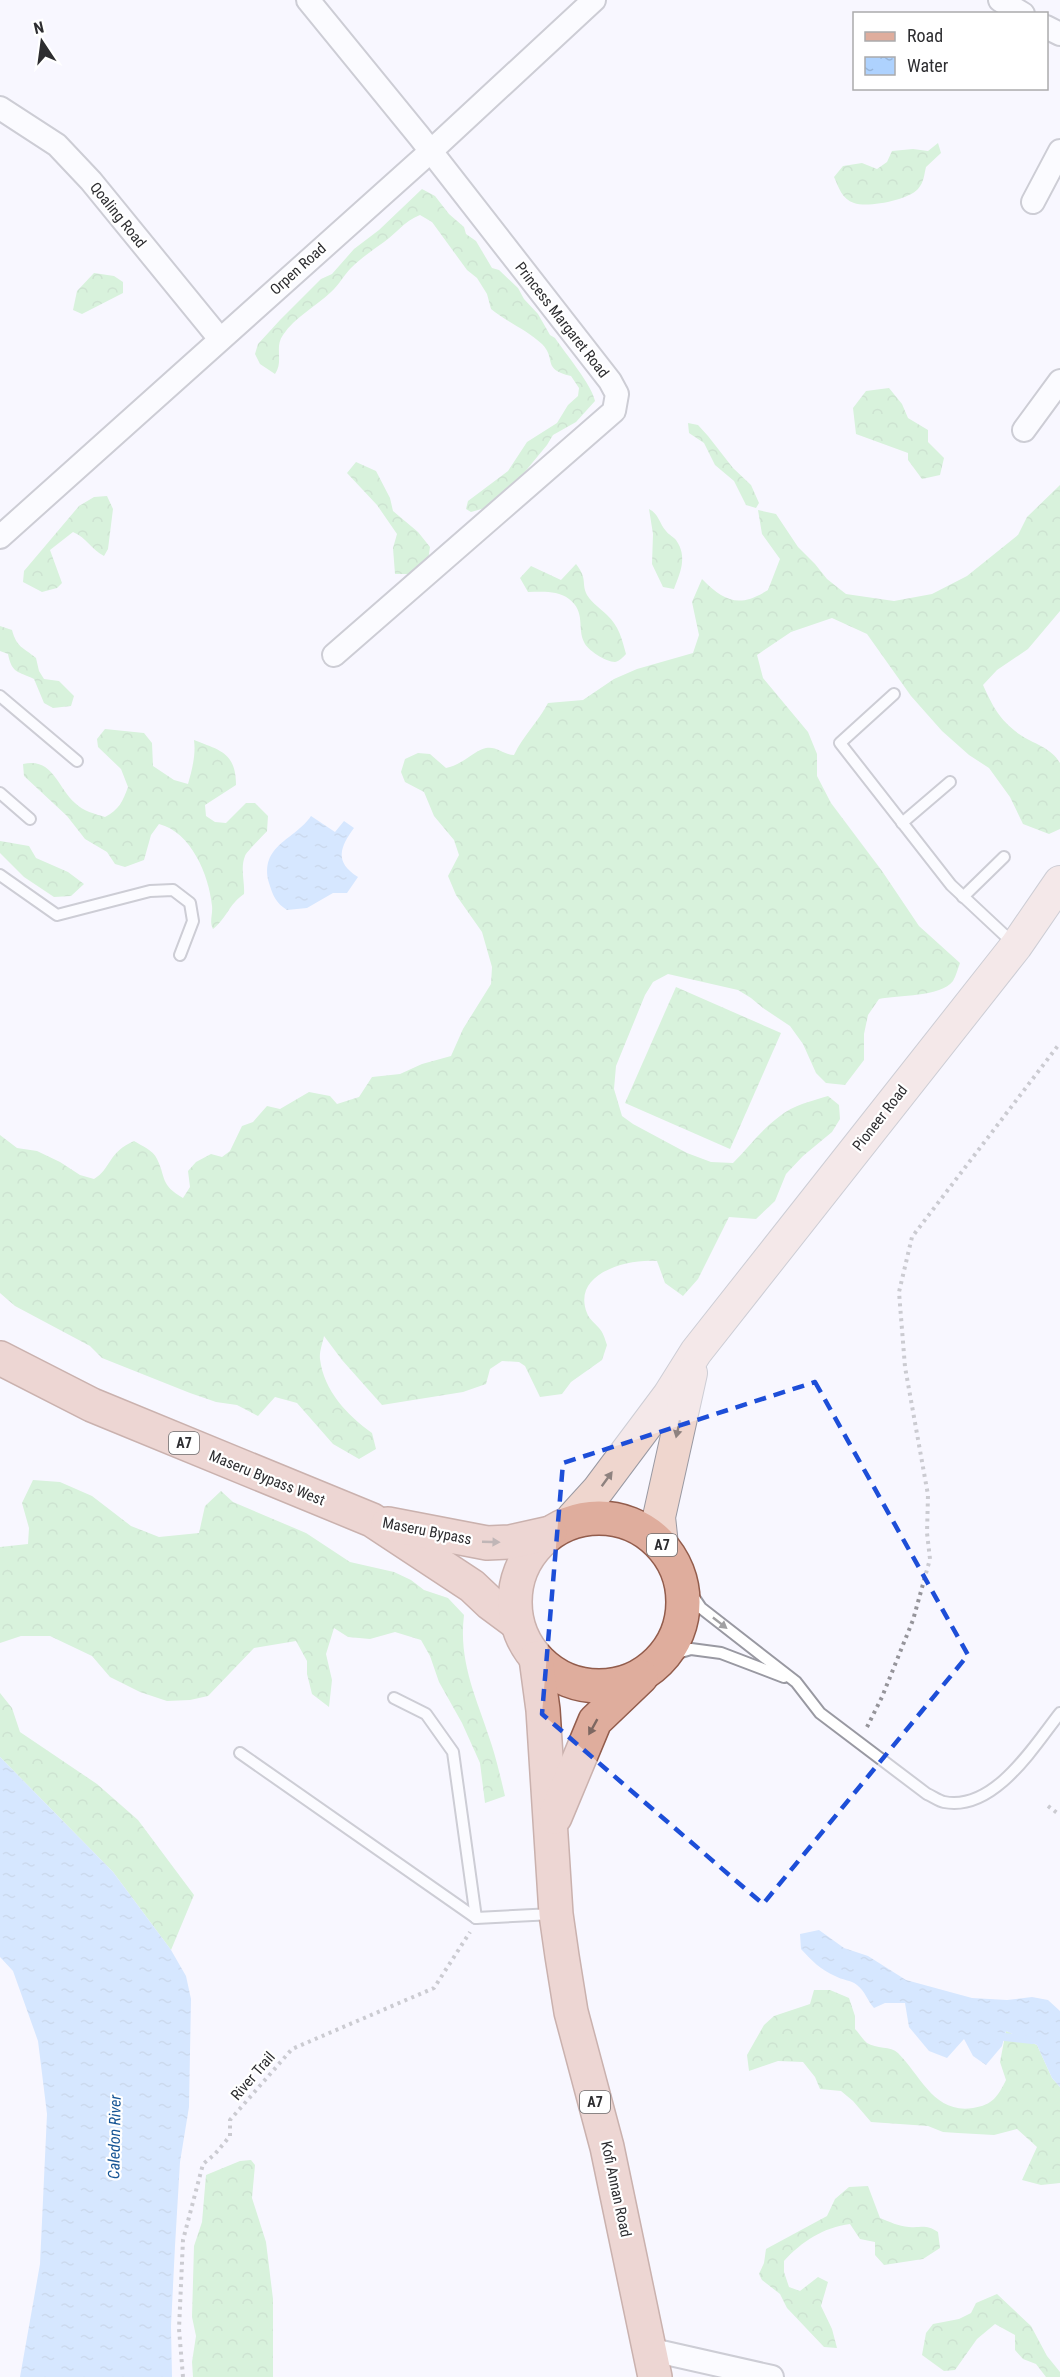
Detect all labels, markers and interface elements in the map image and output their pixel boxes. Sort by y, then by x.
north arrow [12,12,72,72]
legend [853,12,1048,90]
text: N [32,18,46,38]
text: Road [907,25,943,46]
text: Water [907,55,949,76]
street label: Qoaling Road [86,179,150,251]
street label: Orpen Road [266,239,330,299]
street label: Princess Margaret Road [511,259,613,381]
street label: Pioneer Road [849,1081,911,1155]
one-way arrow [672,1420,682,1438]
road number: A7 [169,1432,199,1454]
street label: Maseru Bypass West [206,1447,328,1509]
one-way arrow [600,1471,612,1486]
street label: Maseru Bypass [381,1514,473,1548]
road number: A7 [647,1534,677,1556]
one-way arrow [482,1537,501,1547]
one-way arrow [713,1617,728,1629]
one-way arrow [588,1719,598,1736]
street label: River Trail [227,2048,279,2104]
road number: A7 [580,2091,610,2113]
water label: Caledon River [104,2094,125,2179]
street label: Kofi Annan Road [597,2139,635,2239]

